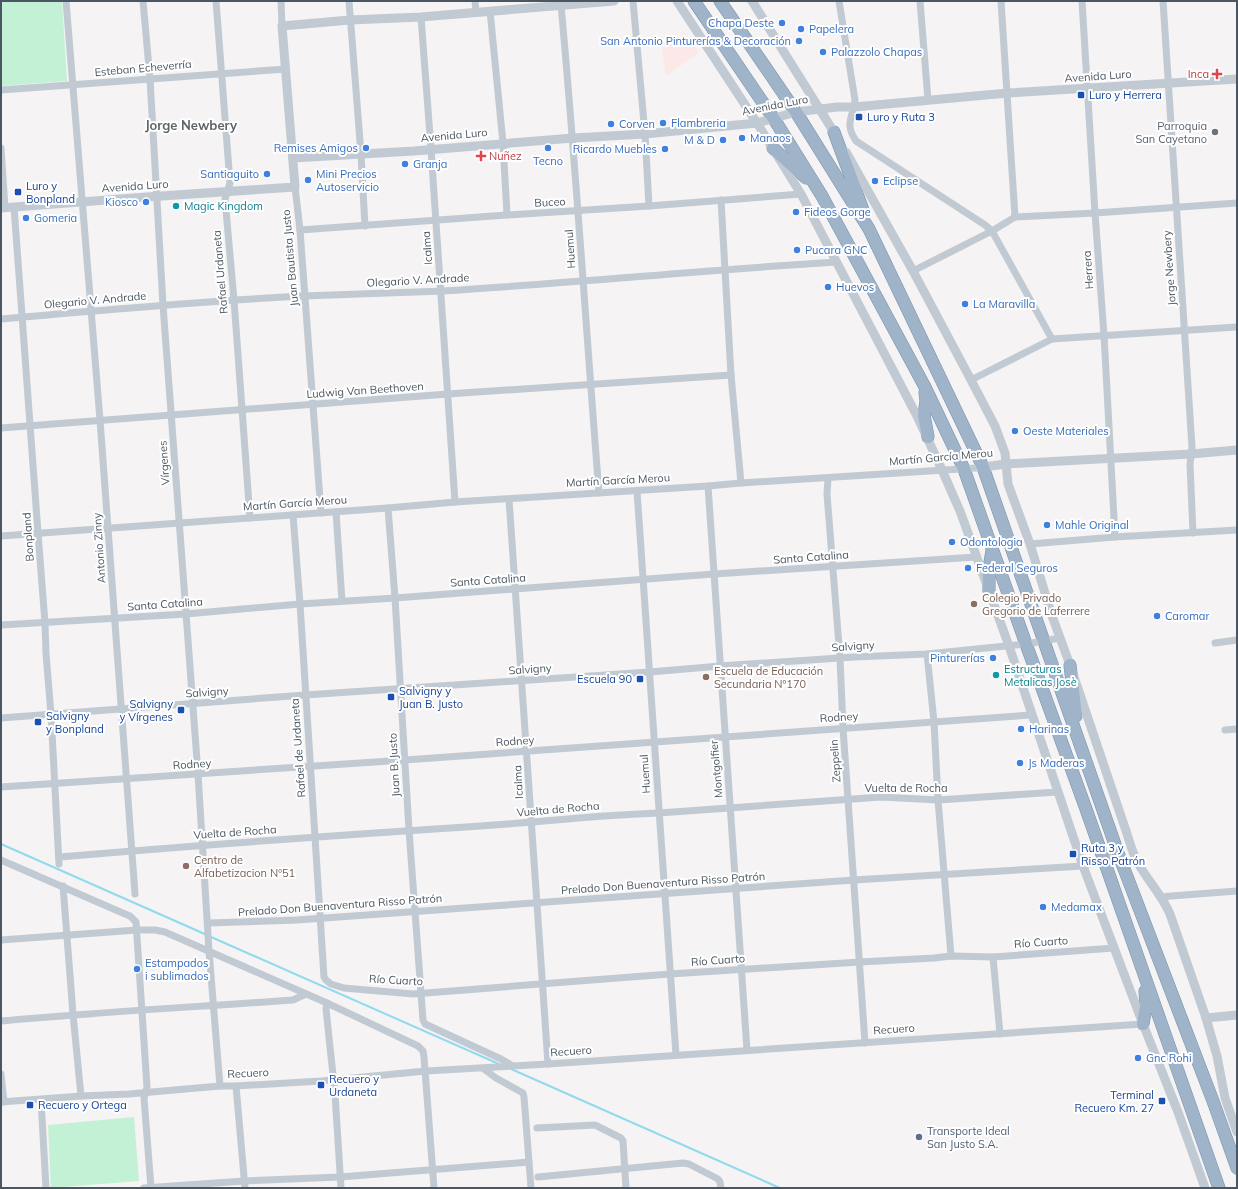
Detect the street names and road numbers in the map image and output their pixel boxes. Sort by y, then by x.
street label: Esteban Echeverría [94,57,192,79]
street label: Avenida Luro [1064,67,1132,85]
street label: Avenida Luro [741,92,809,118]
street label: Avenida Luro [420,125,488,145]
street label: Avenida Luro [101,177,169,195]
street label: Buceo [534,194,566,210]
street label: Juan Bautista Justo [279,209,301,307]
street label: Huemul [562,229,578,269]
street label: Rafael Urdaneta [209,230,231,314]
street label: Jorge Newbery [1159,230,1179,306]
street label: Icalma [419,231,435,265]
street label: Herrera [1080,250,1096,290]
street label: Olegario V. Andrade [366,270,470,290]
street label: Olegario V. Andrade [43,289,147,311]
street label: Ludwig Van Beethoven [306,379,424,401]
street label: Vírgenes [155,440,173,486]
street label: Martín García Merou [888,445,994,469]
street label: Martín García Merou [566,470,670,490]
street label: Martín García Merou [243,492,347,514]
street label: Bonpland [19,512,37,562]
street label: Antonio Zinny [90,512,108,584]
street label: Santa Catalina [773,547,849,567]
street label: Santa Catalina [450,570,526,590]
street label: Santa Catalina [127,594,203,614]
street label: Salvigny [831,637,875,654]
street label: Salvigny [508,660,552,677]
street label: Salvigny [185,683,229,700]
street label: Rafael de Urdaneta [288,698,308,798]
street label: Rodney [819,709,859,725]
street label: Juan B. Justo [385,733,403,797]
street label: Rodney [495,733,535,749]
street label: Zeppelin [827,739,843,783]
street label: Montgolfier [707,740,725,798]
street label: Huemul [637,754,653,794]
street label: Rodney [172,756,212,772]
street label: Icalma [510,765,526,799]
street label: Vuelta de Rocha [864,781,948,795]
street label: Vuelta de Rocha [516,798,600,820]
street label: Vuelta de Rocha [193,822,277,842]
street label: Prelado Don Buenaventura Risso Patrón [560,869,766,897]
street label: Prelado Don Buenaventura Risso Patrón [237,891,443,919]
street label: Río Cuarto [1014,933,1068,951]
street label: Río Cuarto [691,951,745,969]
street label: Río Cuarto [369,972,423,988]
street label: Recuero [873,1021,915,1037]
street label: Recuero [550,1043,592,1059]
street label: Recuero [227,1065,269,1081]

